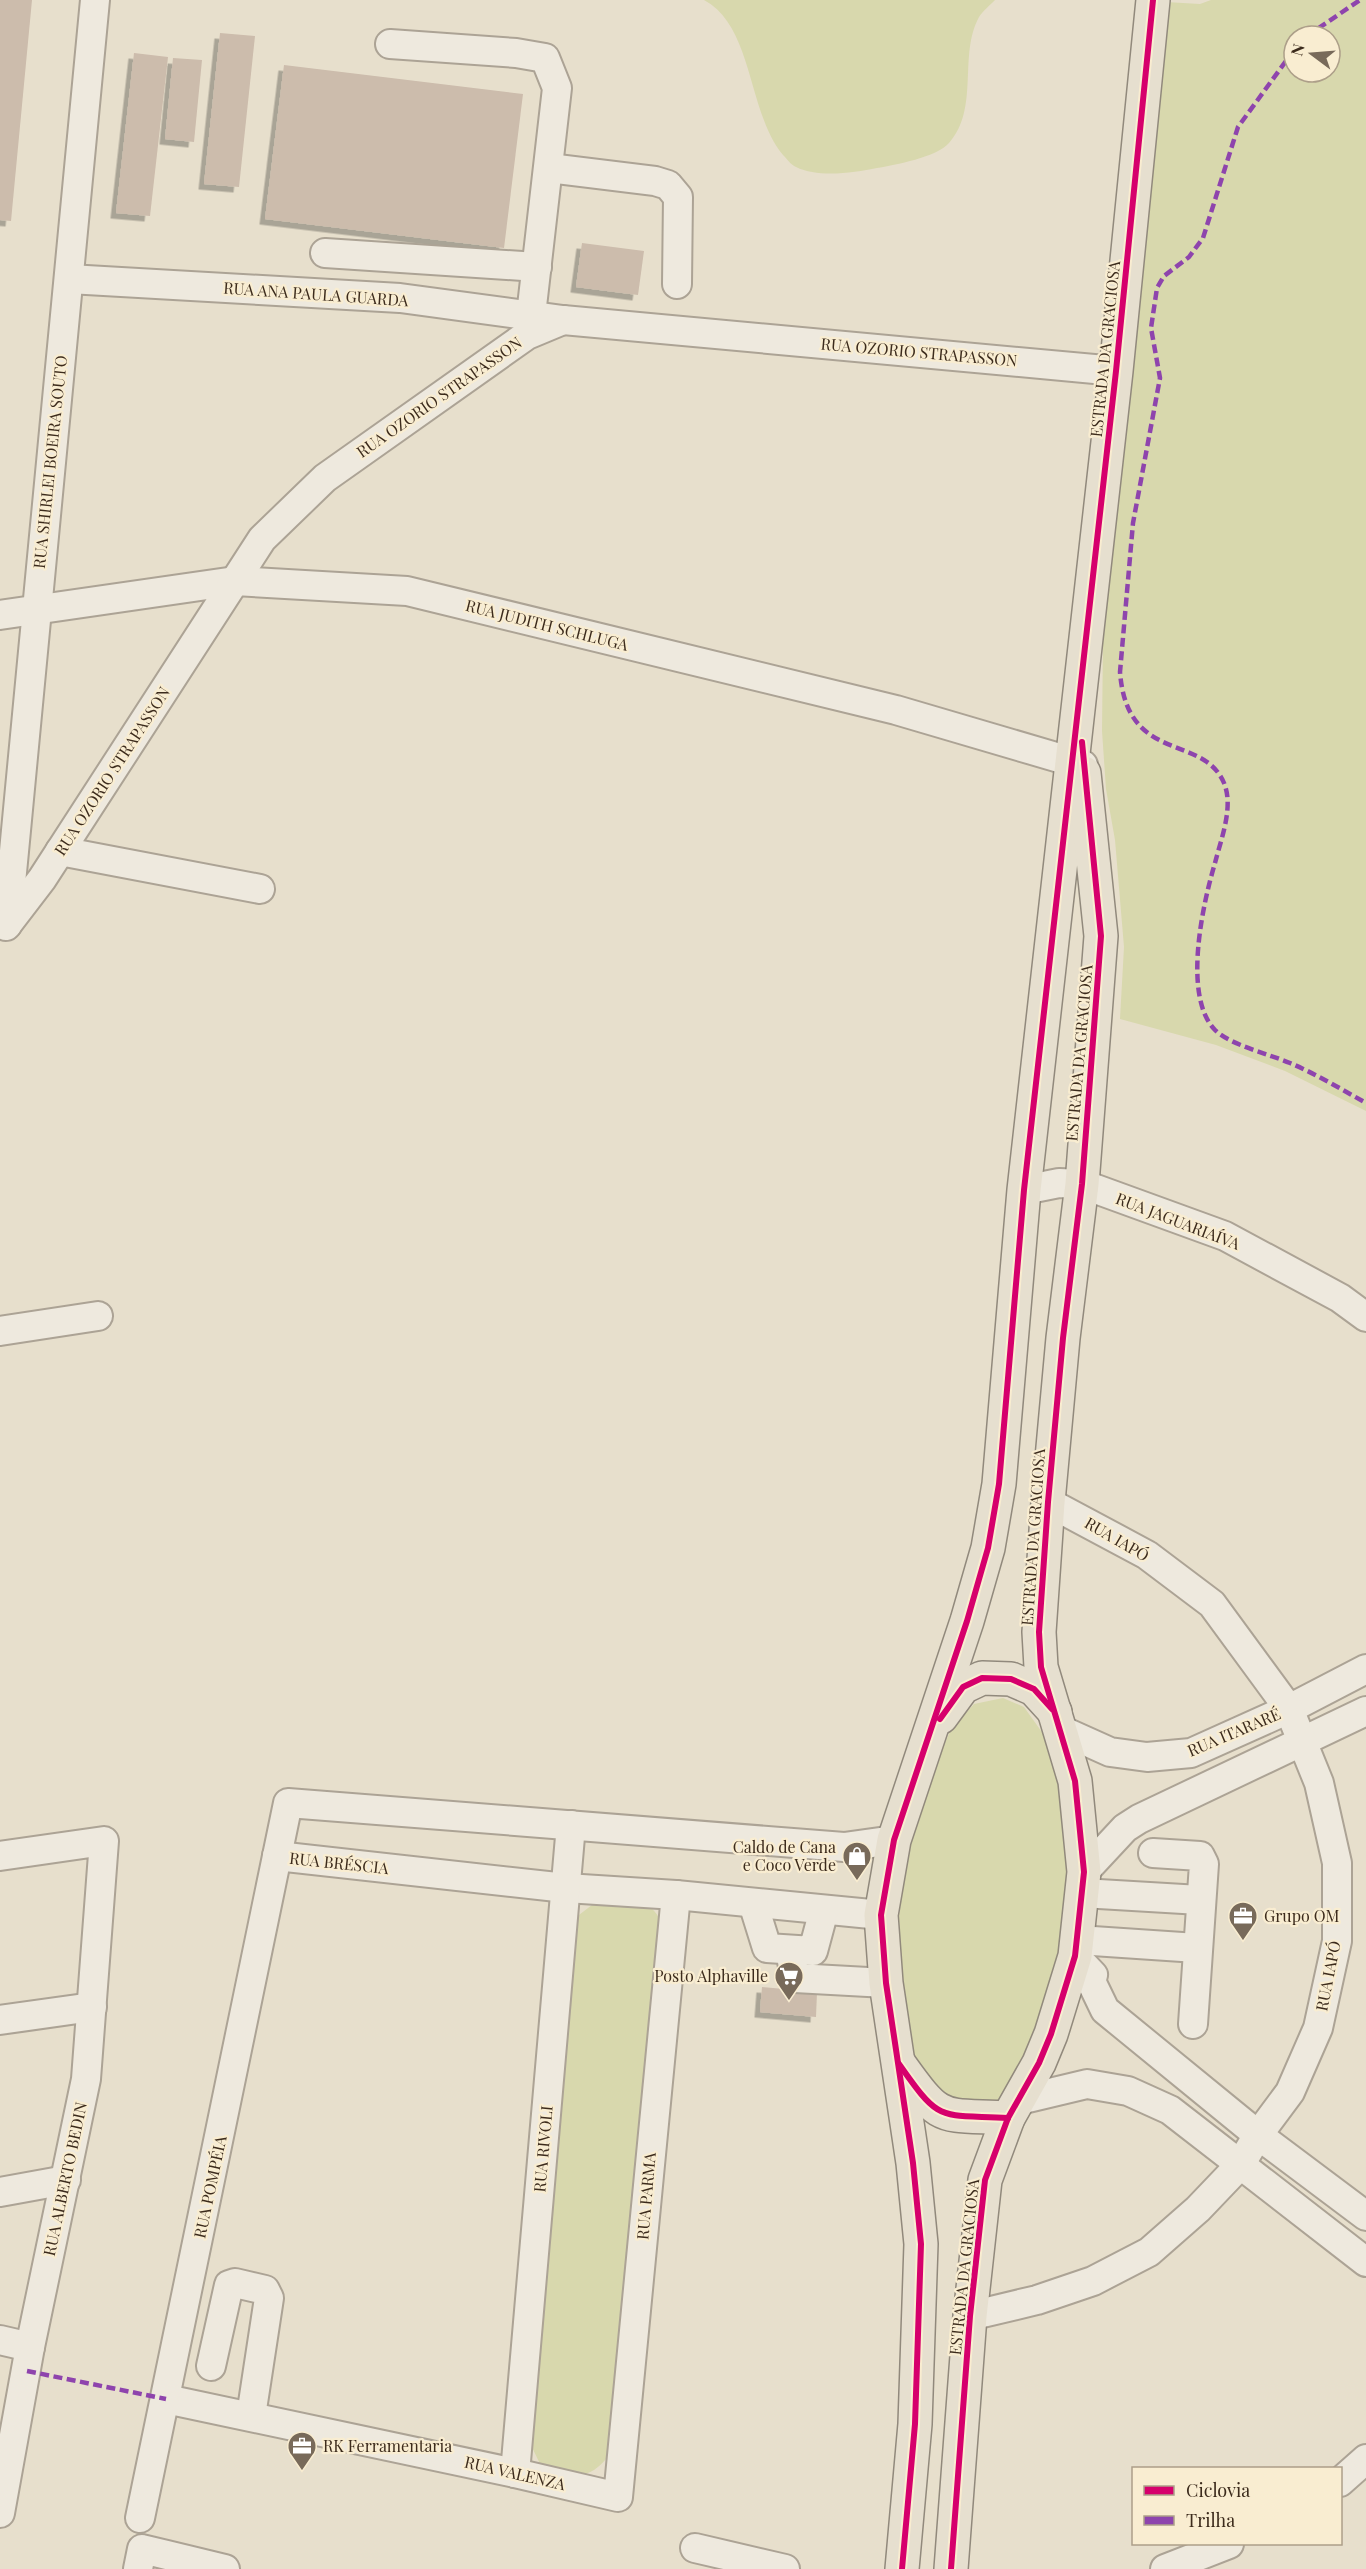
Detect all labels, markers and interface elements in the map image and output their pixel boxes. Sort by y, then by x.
north arrow [1282,24,1342,84]
text: N [1285,41,1309,58]
street label: ESTRADA DA GRACIOSA [1085,259,1124,438]
street label: RUA ANA PAULA GUARDA [223,277,410,311]
street label: RUA OZORIO STRAPASSON [352,331,525,462]
street label: RUA OZORIO STRAPASSON [820,332,1018,371]
street label: RUA SHIRLEI BOEIRA SOUTO [28,354,71,570]
street label: RUA JUDITH SCHLUGA [464,594,632,655]
street label: RUA OZORIO STRAPASSON [49,682,174,859]
street label: ESTRADA DA GRACIOSA [1060,963,1097,1142]
street label: RUA JAGUARIAÍVA [1113,1187,1244,1254]
street label: ESTRADA DA GRACIOSA [1016,1447,1049,1626]
street label: RUA IAPÓ [1081,1512,1153,1566]
street label: RUA ITARARÉ [1184,1702,1284,1761]
place label: Caldo de Cana e Coco Verde [733,1836,836,1875]
shop icon: Caldo de Cana e Coco Verde [841,1840,873,1882]
street label: RUA BRÉSCIA [288,1847,391,1878]
office icon: Grupo OM [1227,1900,1259,1942]
place label: Grupo OM [1264,1905,1339,1926]
street label: RUA IAPÓ [1310,1939,1345,2013]
supermarket icon: Posto Alphaville [773,1960,805,2002]
place label: Posto Alphaville [654,1965,768,1986]
street label: RUA ALBERTO BEDIN [38,2100,91,2258]
street label: RUA RIVOLI [528,2105,557,2193]
street label: RUA POMPÉIA [188,2133,231,2240]
street label: RUA PARMA [631,2150,660,2241]
street label: ESTRADA DA GRACIOSA [944,2177,983,2356]
office icon: RK Ferramentaria [286,2430,318,2472]
place label: RK Ferramentaria [323,2435,452,2456]
street label: RUA VALENZA [463,2451,569,2495]
legend [1132,2467,1342,2545]
text: Ciclovia [1186,2478,1250,2502]
text: Trilha [1186,2508,1235,2532]

